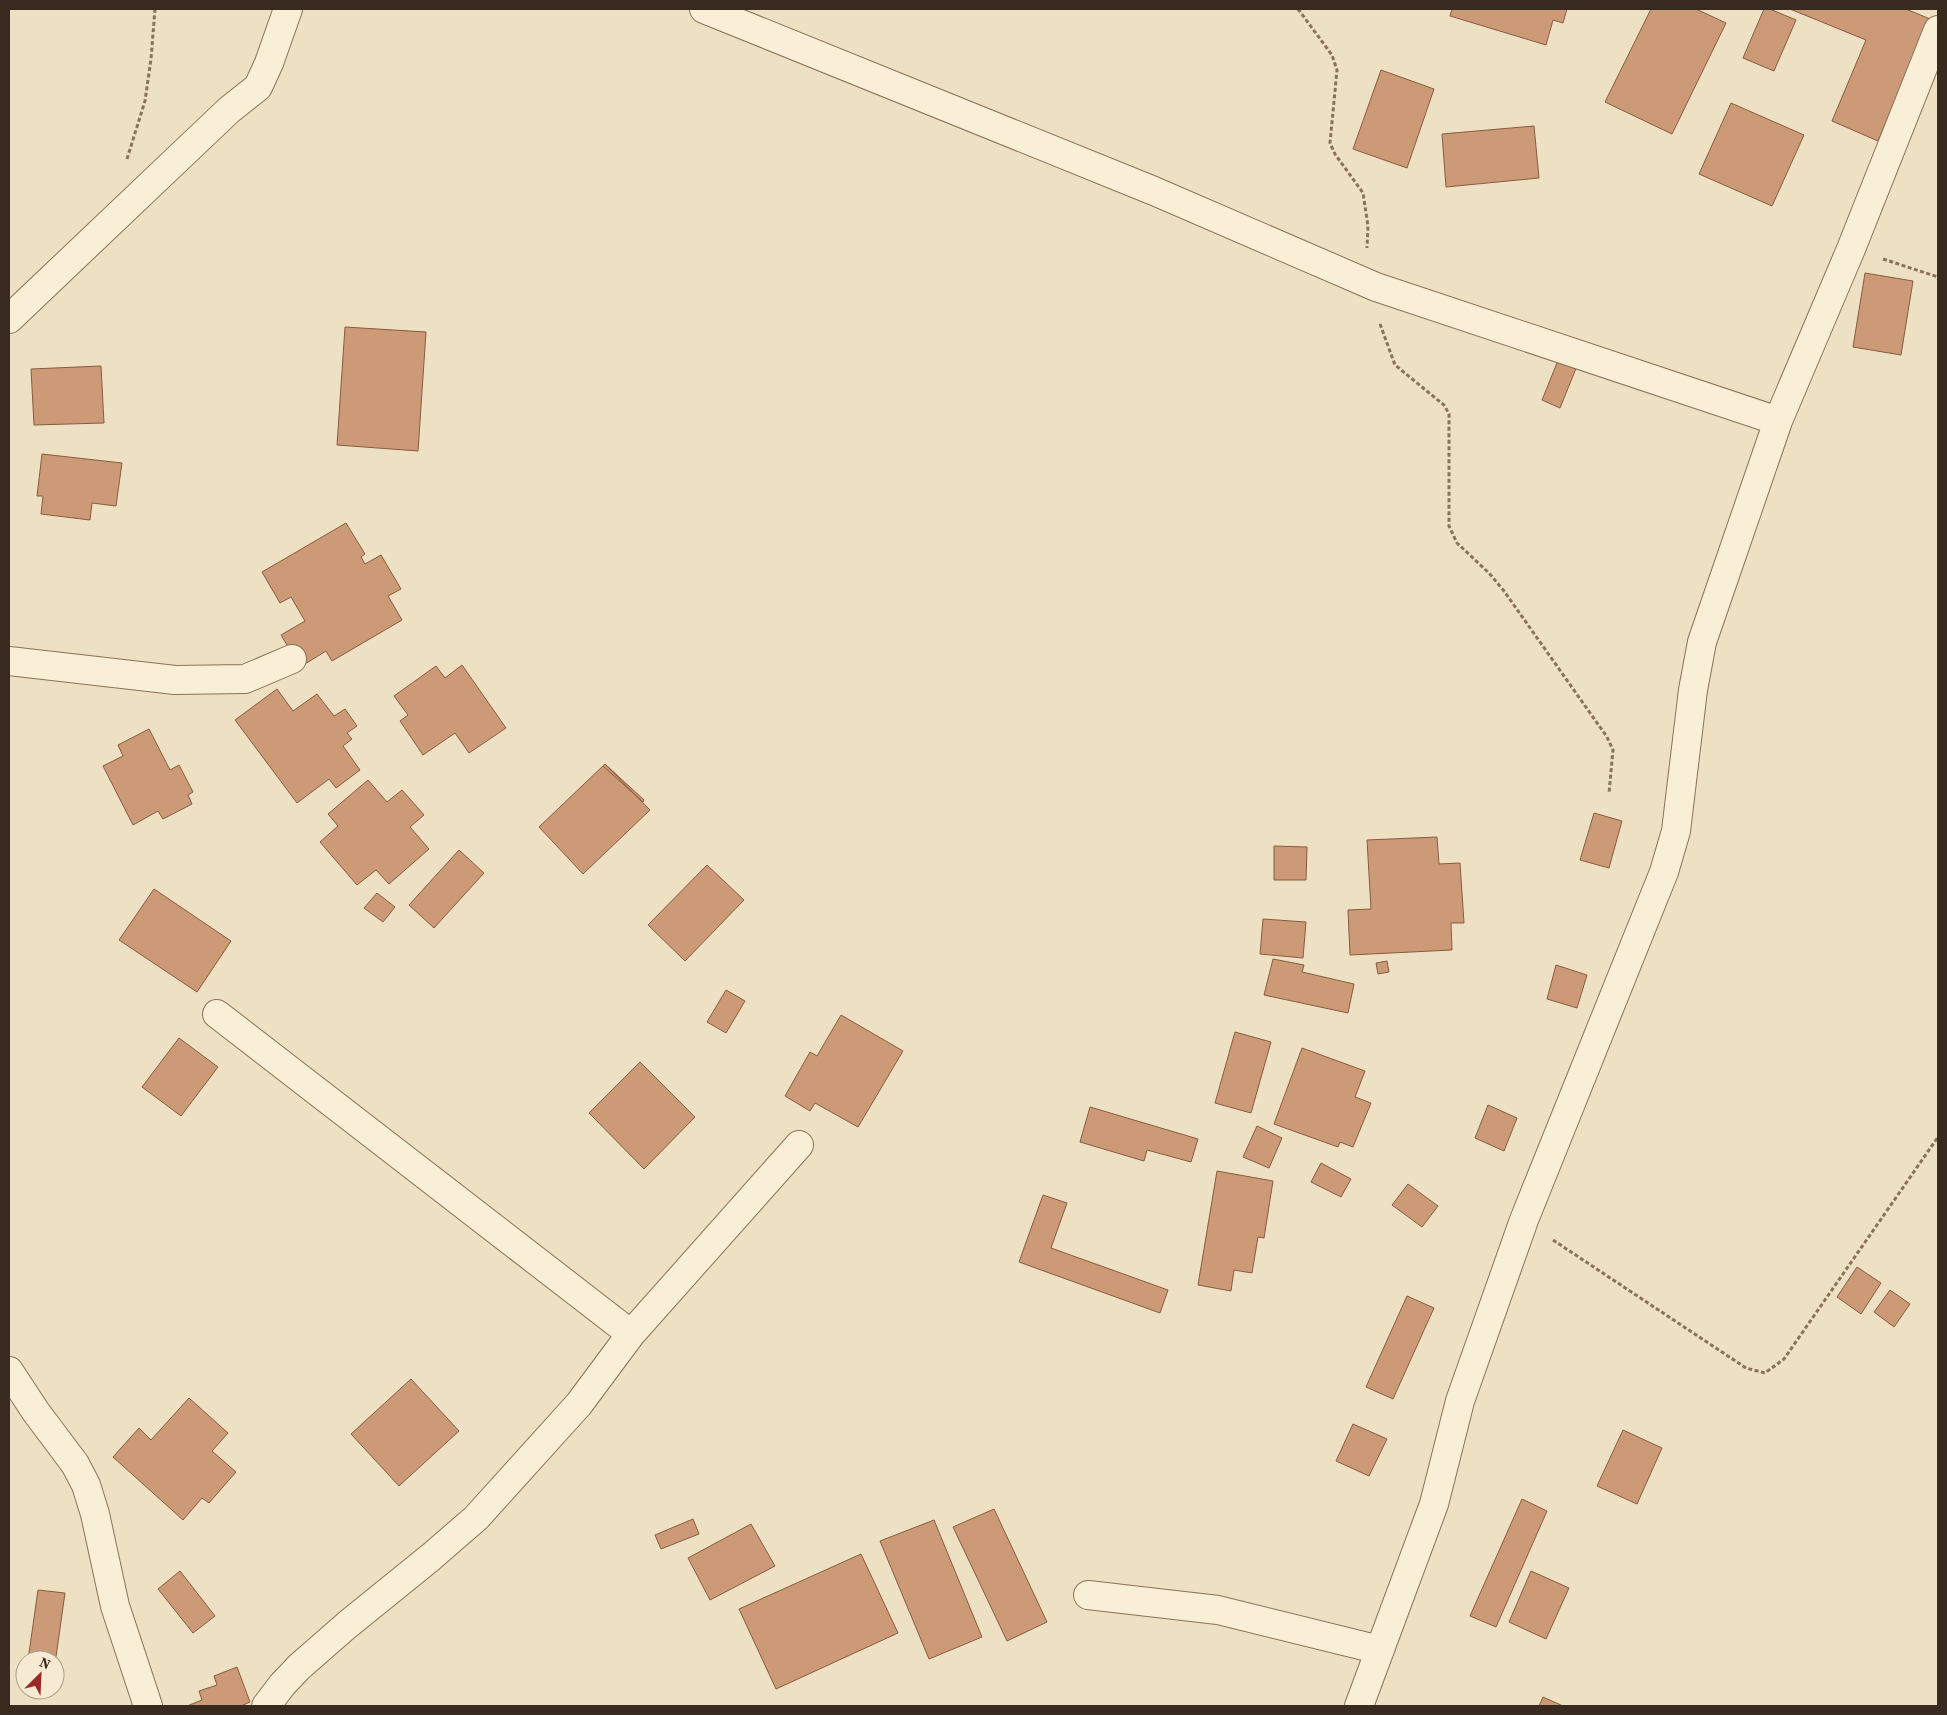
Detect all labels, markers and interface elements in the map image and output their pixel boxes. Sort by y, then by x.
north arrow [15,1650,65,1700]
text: N [37,1652,54,1674]

